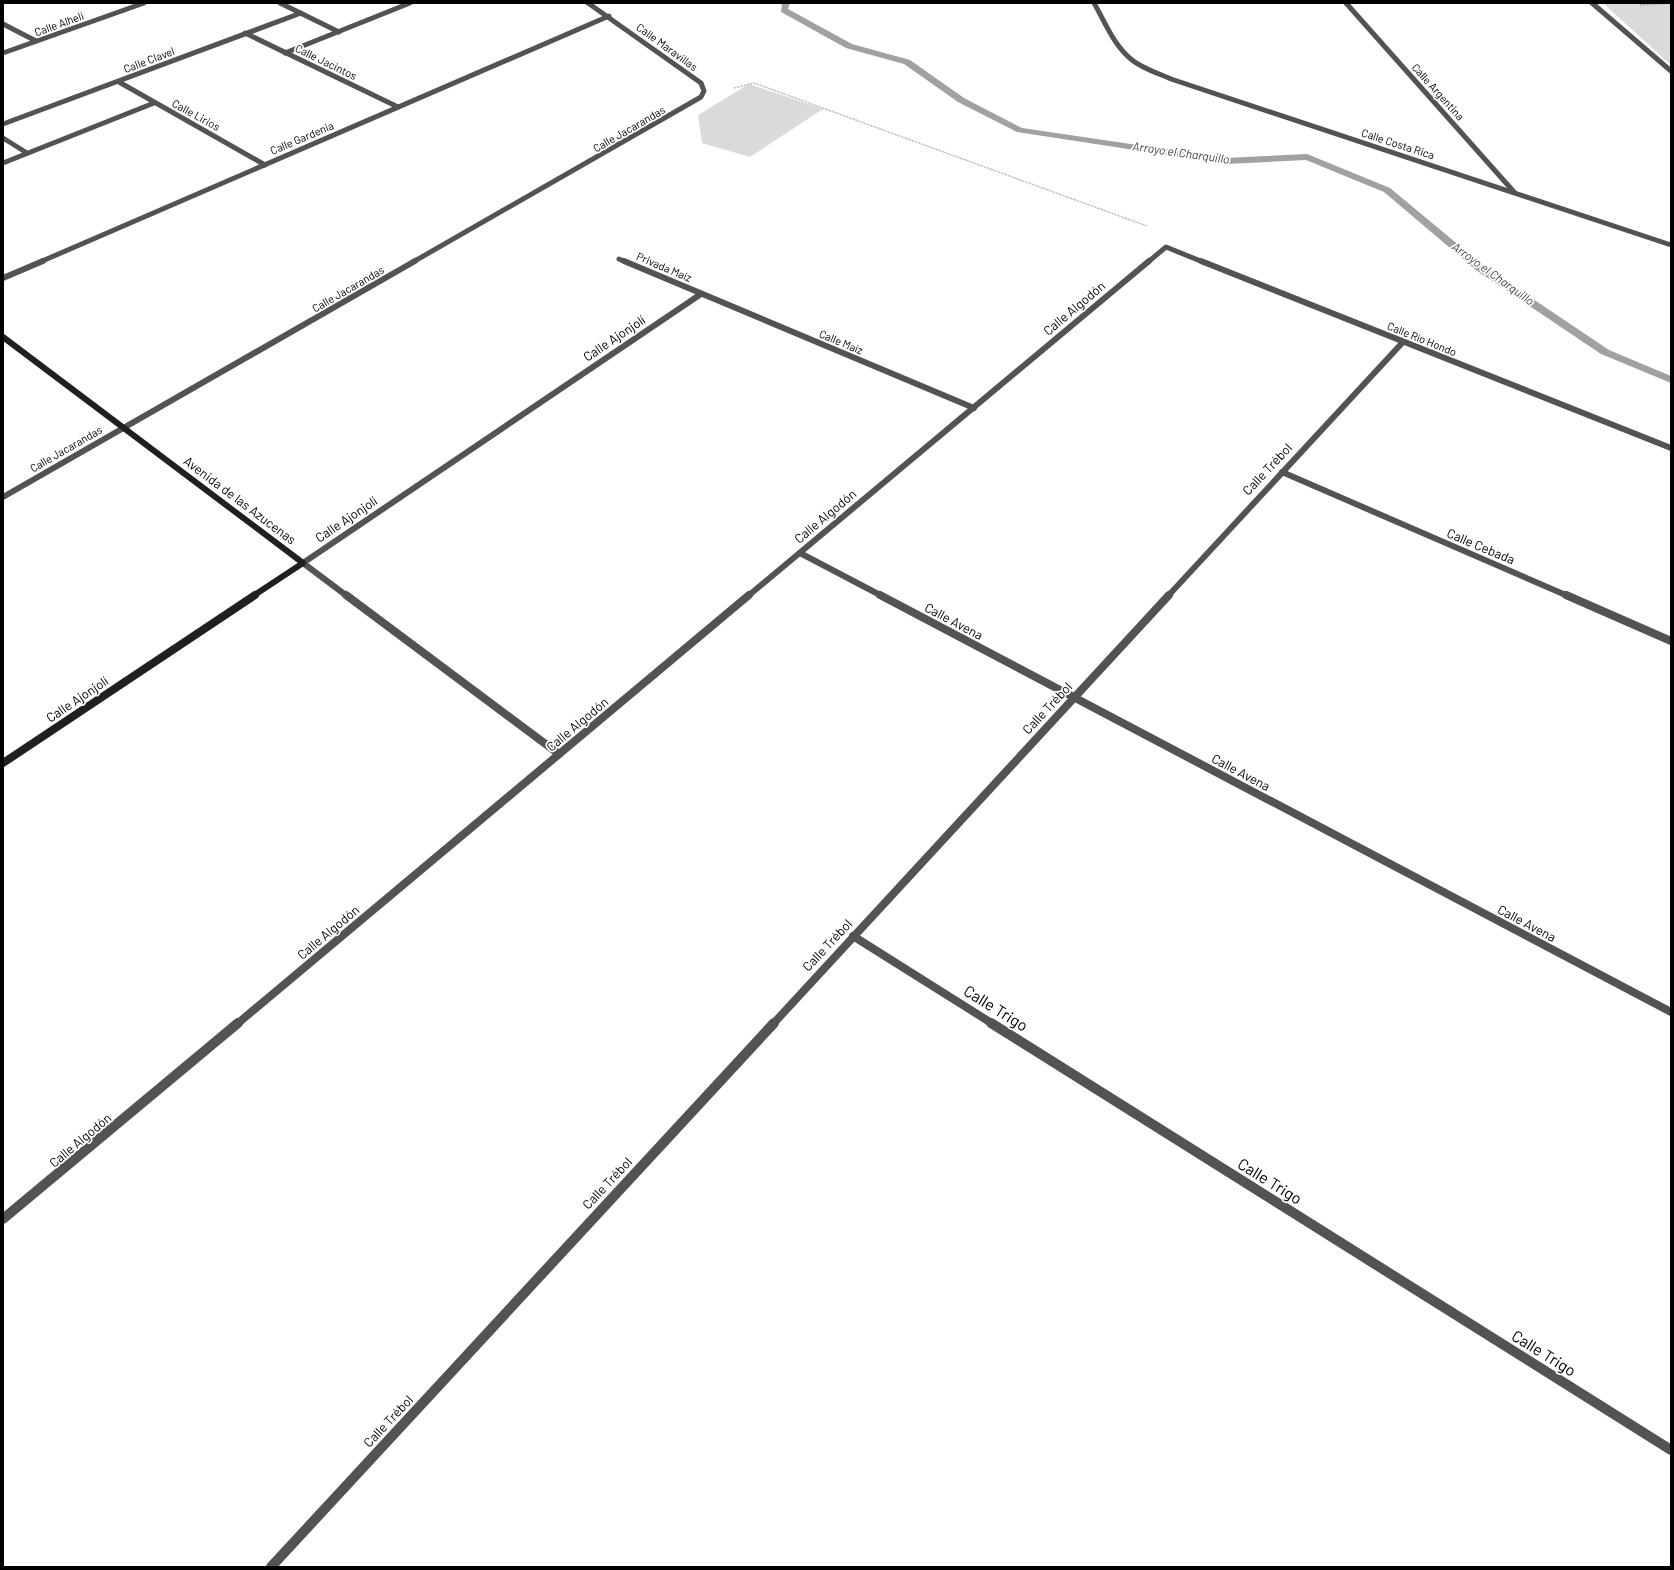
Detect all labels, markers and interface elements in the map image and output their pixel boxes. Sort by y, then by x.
street label: Calle Alhelí [33,8,86,38]
street label: Calle Maravillas [634,20,700,73]
street label: Calle Jacintos [293,41,359,82]
street label: Calle Clavel [121,44,176,75]
street label: Calle Argentina [1409,61,1467,123]
street label: Calle Lirios [170,96,222,133]
street label: Calle Jacarandas [590,103,667,154]
street label: Calle Gardenia [268,118,336,157]
street label: Calle Costa Rica [1360,126,1436,161]
water label: Arroyo el Charquillo [1132,138,1231,166]
water label: Arroyo el Charquillo [1450,239,1537,308]
street label: Privada Maíz [635,249,694,284]
street label: Calle Jacarandas [309,263,386,314]
street label: Calle Algodón [1040,277,1108,339]
street label: Calle Ajonjolí [580,311,648,365]
street label: Calle Río Hondo [1386,319,1459,358]
street label: Calle Maíz [817,327,865,357]
street label: Calle Jacarandas [27,423,104,474]
street label: Calle Trébol [1239,440,1295,498]
street label: Avenida de las Azucenas [181,453,299,547]
street label: Calle Algodón [791,485,859,547]
street label: Calle Ajonjolí [312,492,380,546]
street label: Calle Cebada [1445,525,1517,567]
street label: Calle Avena [922,599,986,643]
street label: Calle Ajonjolí [43,672,111,726]
street label: Calle Trébol [1019,679,1075,737]
street label: Calle Algodón [543,693,611,755]
street label: Calle Avena [1209,750,1273,794]
street label: Calle Algodón [294,901,362,963]
street label: Calle Avena [1495,901,1559,945]
street label: Calle Trébol [799,916,855,974]
street label: Calle Trigo [961,980,1032,1035]
street label: Calle Algodón [46,1109,114,1171]
street label: Calle Trigo [1235,1153,1306,1208]
street label: Calle Trébol [579,1154,635,1212]
street label: Calle Trigo [1509,1325,1580,1380]
street label: Calle Trébol [360,1392,416,1450]

